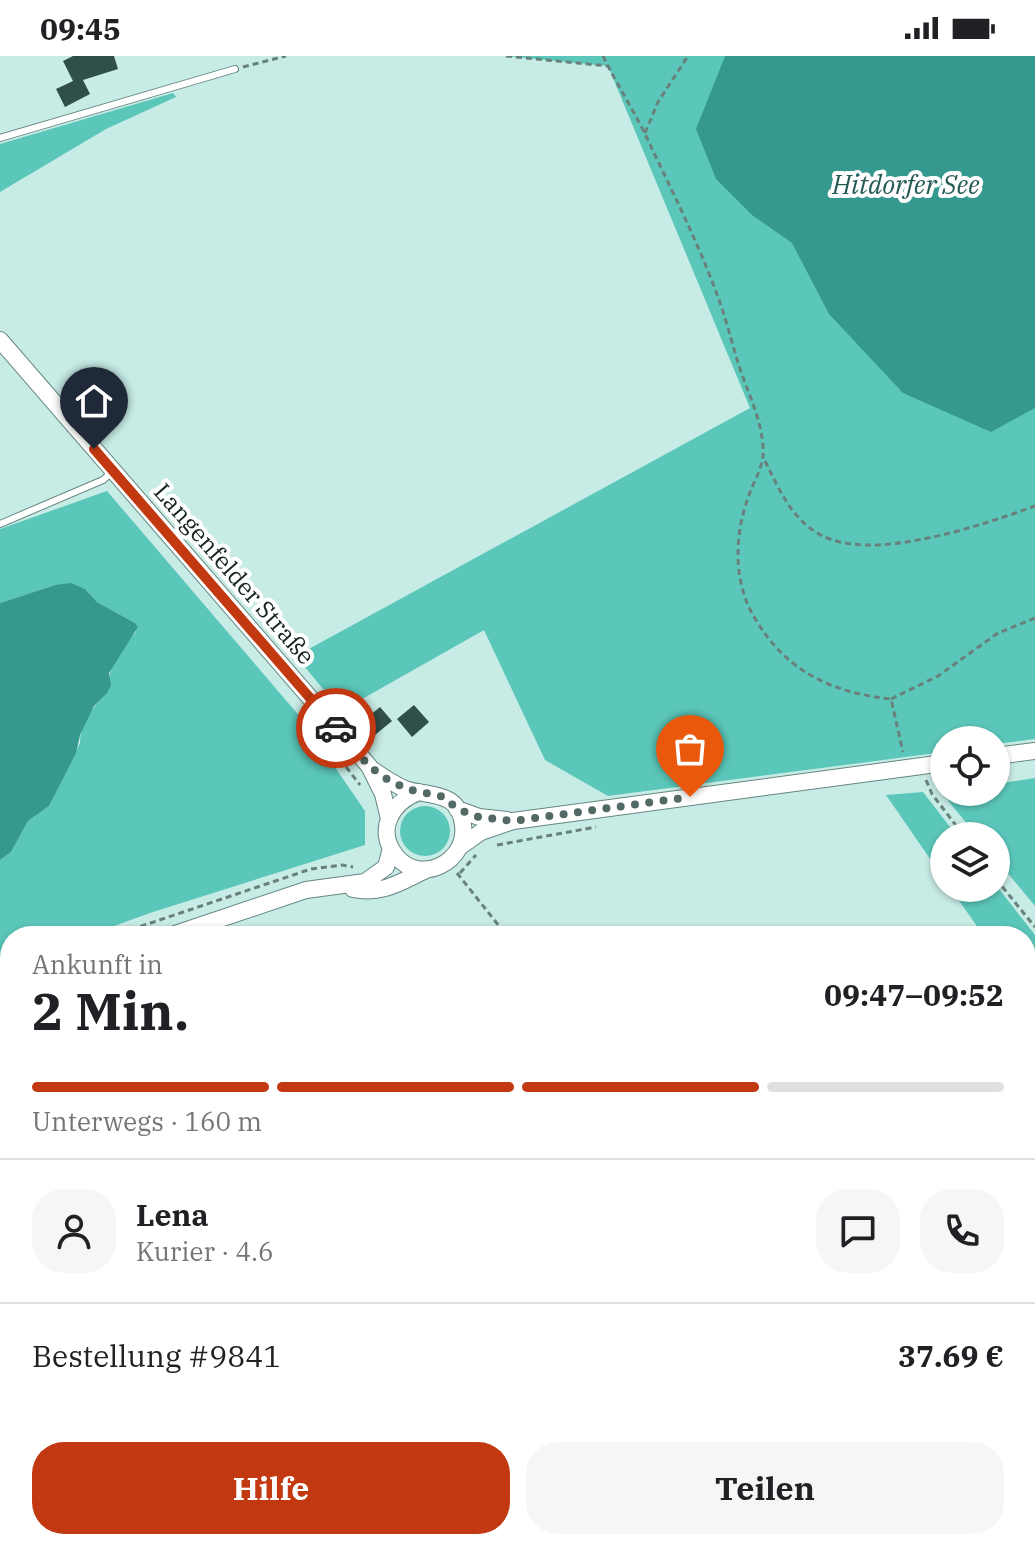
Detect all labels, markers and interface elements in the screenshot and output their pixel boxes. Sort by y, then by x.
text: 09:45 [40,9,121,48]
water label: Hitdorfer See [831,167,980,201]
pin [60,367,128,449]
icon: home [72,379,116,423]
street label: Langenfelder Straße [147,476,322,671]
courier [296,688,376,768]
icon: car [314,706,358,750]
pin [656,715,724,797]
map controls [930,726,1010,902]
button: locate [930,726,1010,806]
icon: bag [668,727,712,771]
button: layers [930,822,1010,902]
text: Ankunft in [32,947,163,981]
text: 09:47–09:52 [824,975,1004,1014]
text: 2 Min. [32,977,189,1044]
text: Unterwegs · 160 m [32,1104,262,1138]
button: person [32,1189,116,1273]
button: chat [816,1189,900,1273]
button: phone [920,1189,1004,1273]
text: Lena [136,1195,209,1234]
text: Kurier · 4.6 [136,1234,274,1268]
text: Bestellung #9841 [32,1336,281,1375]
text: 37.69 € [898,1336,1004,1375]
button: Hilfe [32,1442,510,1534]
button: Teilen [526,1442,1004,1534]

